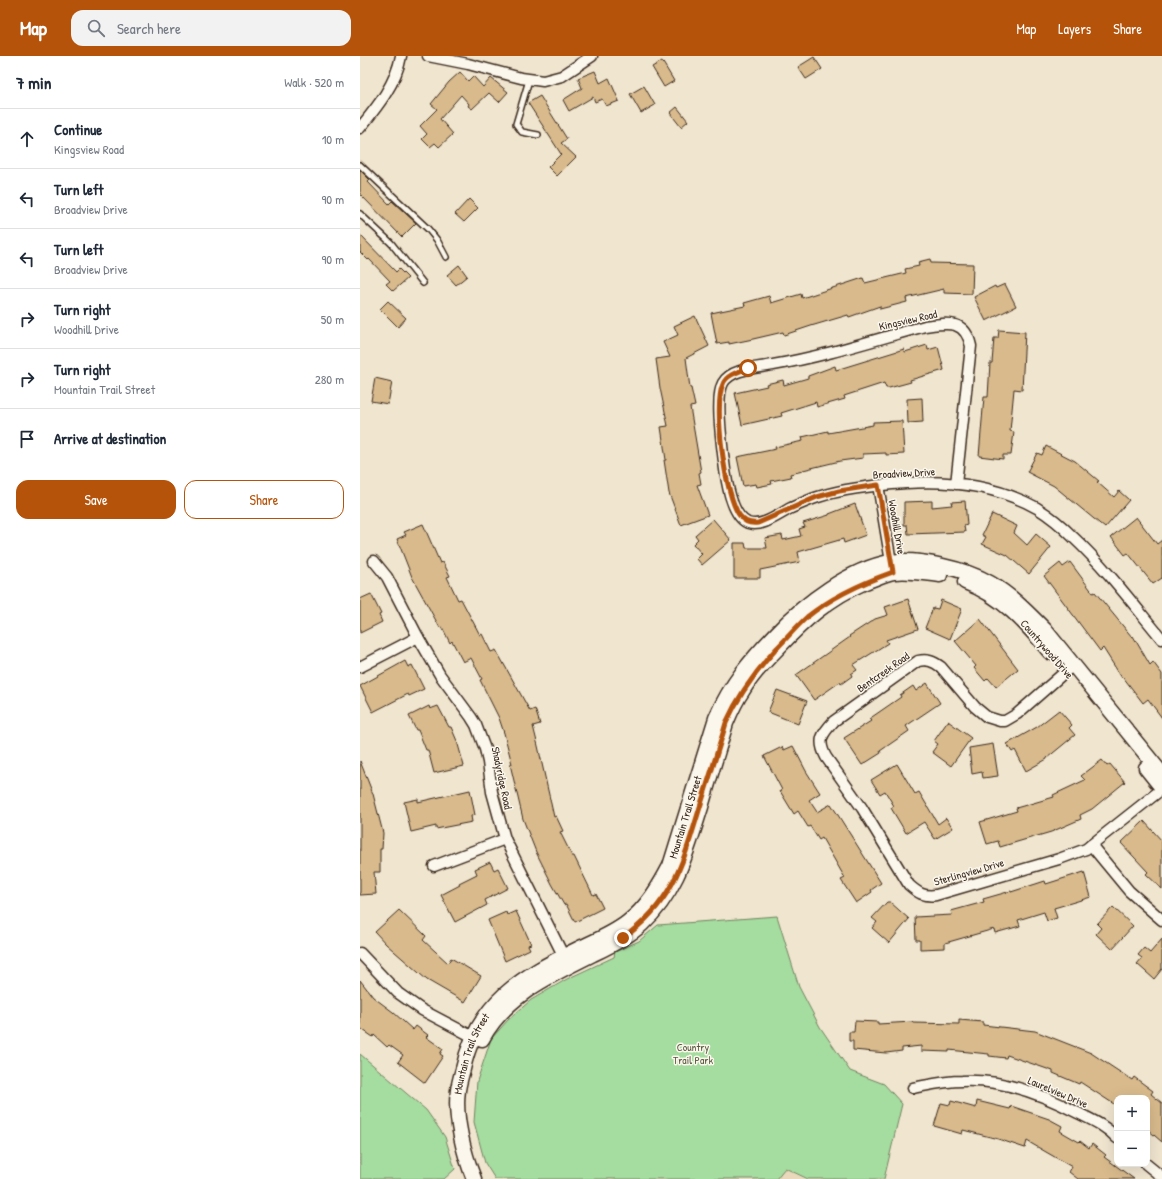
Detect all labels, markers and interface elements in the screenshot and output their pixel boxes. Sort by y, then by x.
search box [71,10,351,46]
text: Map [20,15,47,41]
icon: search [85,17,107,39]
text: Search here [117,18,181,39]
text: Map [1016,19,1036,38]
text: Layers [1058,19,1091,38]
text: Share [1113,19,1142,38]
text: 7 min [16,71,51,94]
text: Walk · 520 m [284,73,344,91]
text: Continue [54,119,102,140]
icon: ahead [16,128,38,150]
text: 10 m [322,130,344,148]
text: Kingsview Road [54,140,124,158]
text: Turn left [54,179,104,200]
icon: left [16,188,38,210]
text: 90 m [322,190,344,208]
text: Broadview Drive [54,200,128,218]
text: Turn left [54,239,104,260]
icon: left [16,248,38,270]
text: 90 m [322,250,344,268]
text: Broadview Drive [54,260,128,278]
text: Turn right [54,299,110,320]
street label: Kingsview Road [878,306,939,333]
icon: right [16,308,38,330]
text: 50 m [321,310,344,328]
text: Woodhill Drive [54,320,119,338]
text: Turn right [54,359,110,380]
route start [739,359,757,377]
icon: right [16,368,38,390]
text: 280 m [315,370,344,388]
text: Mountain Trail Street [54,380,155,398]
icon: arrive [16,428,38,450]
text: Arrive at destination [54,428,166,449]
street label: Broadview Drive [872,464,936,482]
button: Save [16,480,176,519]
button: Share [184,480,344,519]
street label: Woodhill Drive [885,499,909,556]
street label: Countrywood Drive [1017,616,1077,682]
street label: Bentcreek Road [854,648,913,695]
street label: Shadyridge Road [489,745,516,811]
street label: Mountain Trail Street [666,774,705,860]
street label: Sterlingview Drive [932,855,1006,889]
route end [614,929,632,947]
street label: Mountain Trail Street [450,1010,493,1095]
park label: Country Trail Park [673,1040,713,1067]
street label: Laurelview Drive [1026,1073,1091,1111]
map controls [1114,1095,1150,1167]
button: + [1114,1095,1150,1131]
button: − [1114,1131,1150,1167]

